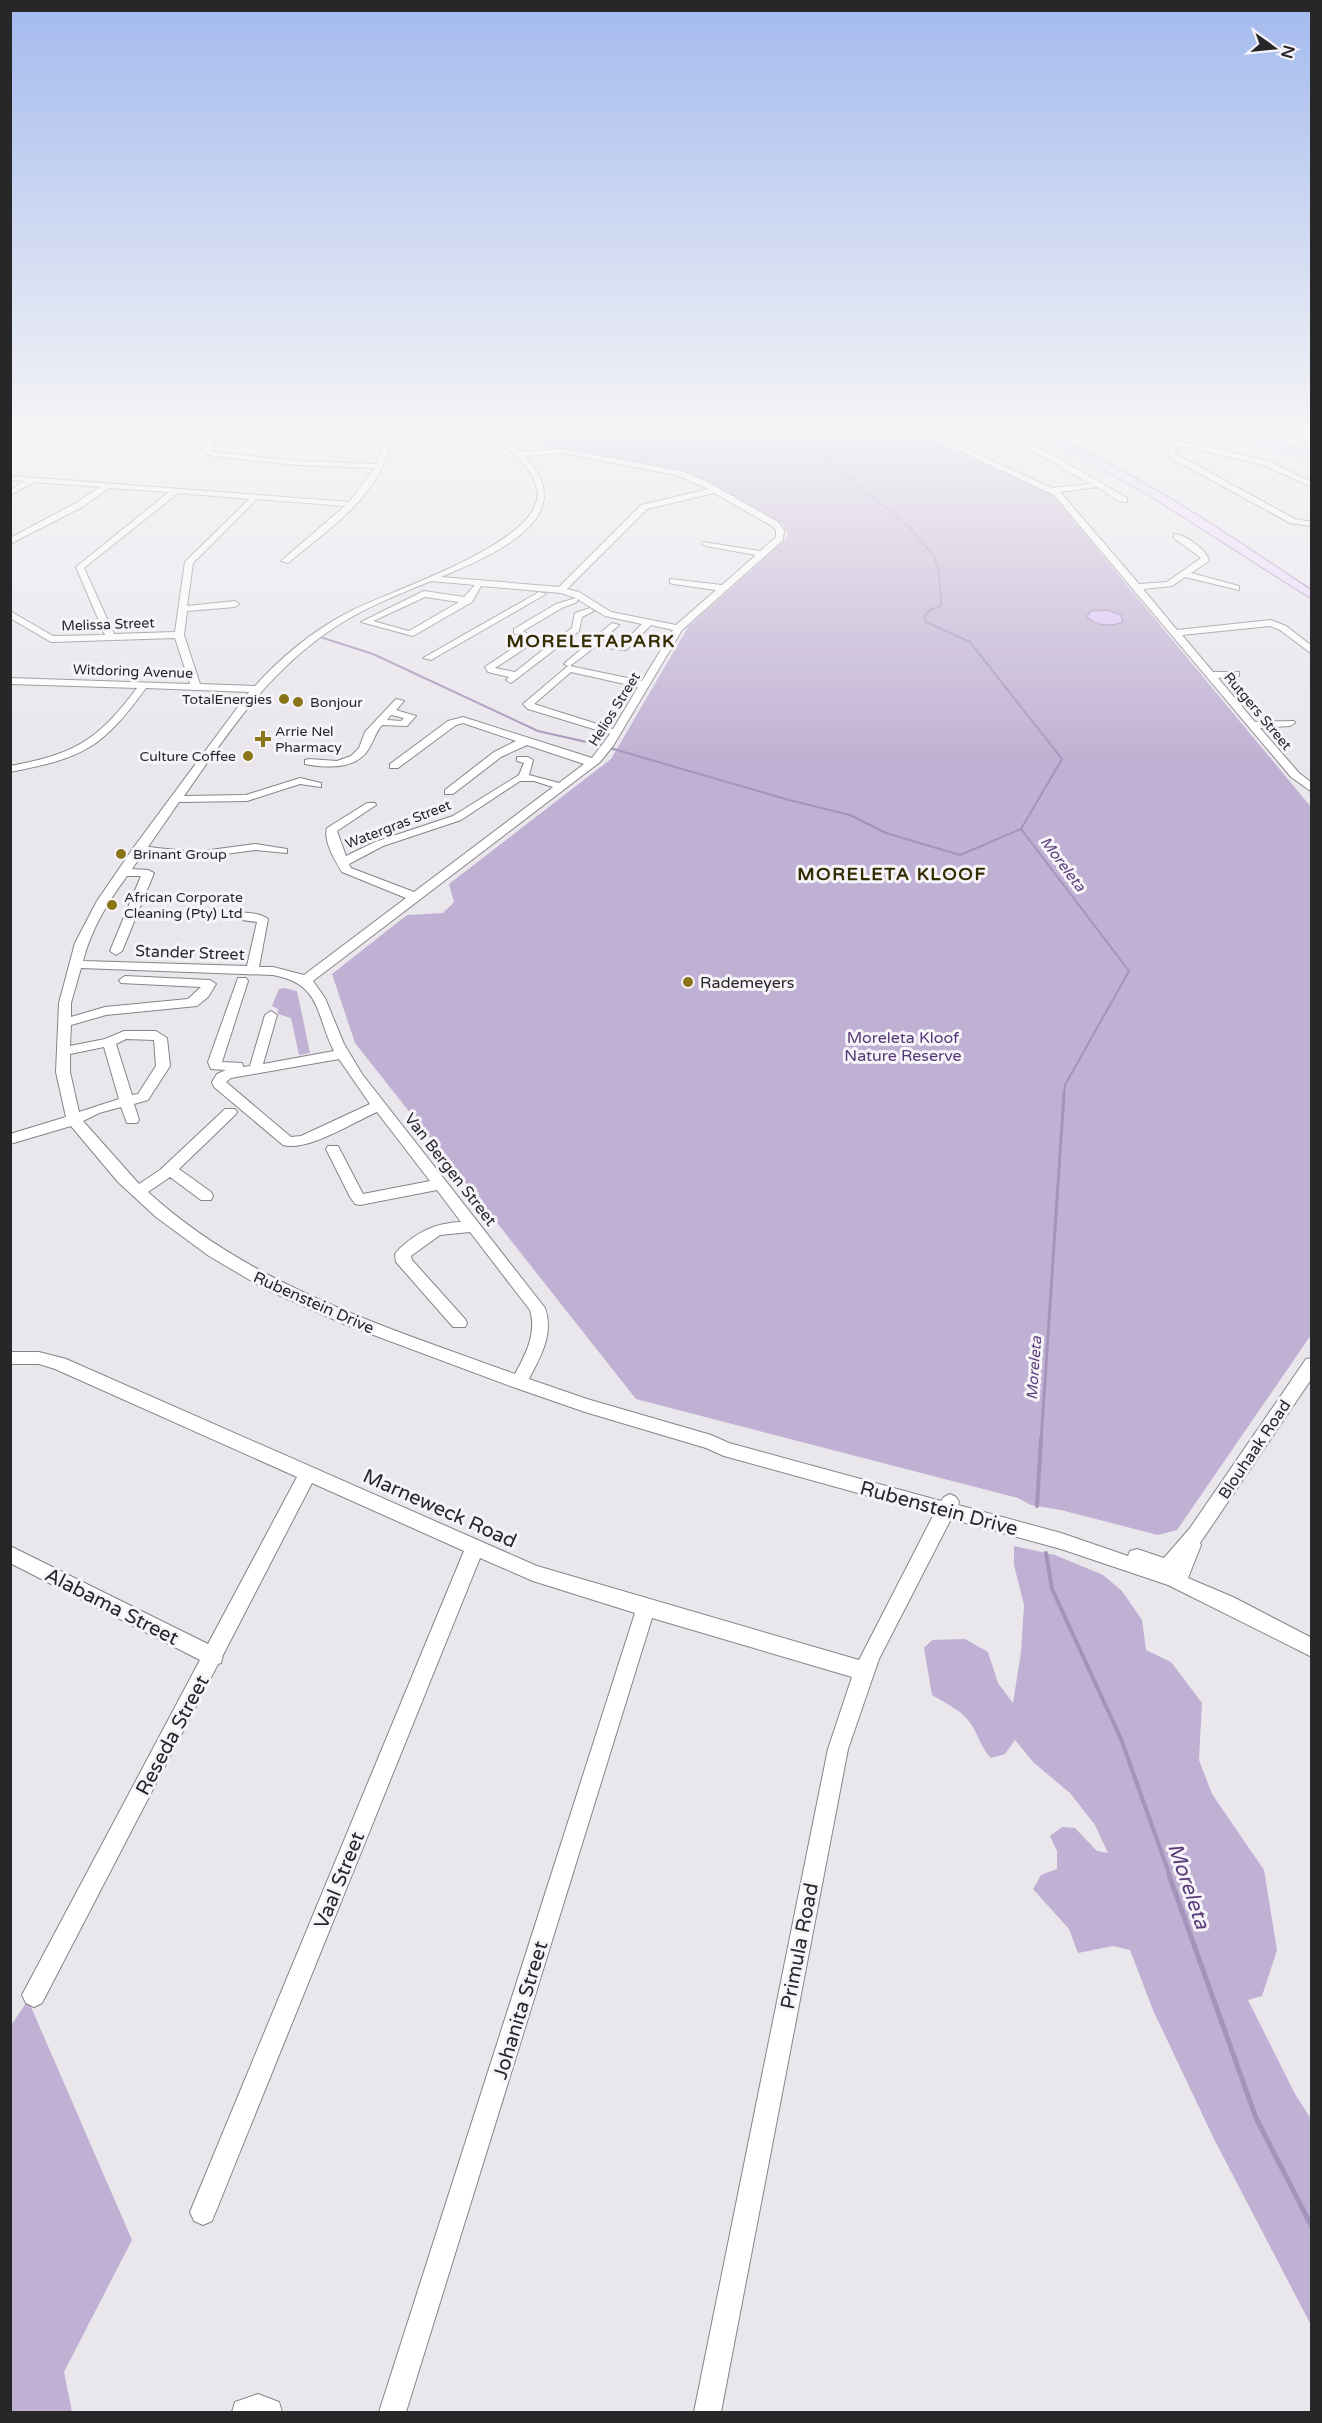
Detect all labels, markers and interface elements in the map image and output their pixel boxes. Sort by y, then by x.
north arrow [1244,18,1304,78]
text: N [1276,43,1299,60]
street label: Melissa Street [61,614,156,635]
district label: MORELETAPARK [506,630,676,652]
street label: Witdoring Avenue [73,661,193,682]
street label: Helios Street [585,669,644,749]
street label: Rutgers Street [1220,669,1295,754]
place label: TotalEnergies [182,691,272,708]
marker: TotalEnergies [277,692,291,706]
place label: Bonjour [310,694,363,711]
marker: Bonjour [291,695,305,709]
place label: Arrie Nel Pharmacy [275,723,342,756]
marker: Arrie Nel Pharmacy [256,732,270,746]
place label: Culture Coffee [140,748,236,765]
marker: Culture Coffee [241,749,255,763]
street label: Watergras Street [343,796,454,852]
water label: Moreleta [1037,833,1090,895]
place label: Brinant Group [133,846,227,863]
marker: Brinant Group [114,847,128,861]
district label: MORELETA KLOOF [797,863,987,885]
place label: African Corporate Cleaning (Pty) Ltd [124,889,243,922]
marker: African Corporate Cleaning (Pty) Ltd [105,898,119,912]
street label: Stander Street [135,941,245,965]
place label: Rademeyers [700,973,795,993]
marker: Rademeyers [681,975,695,989]
park label: Moreleta Kloof Nature Reserve [844,1028,962,1066]
street label: Van Bergen Street [400,1109,501,1230]
street label: Rubenstein Drive [250,1267,377,1338]
water label: Moreleta [1023,1335,1045,1400]
street label: Blouhaak Road [1214,1396,1295,1503]
street label: Marneweck Road [359,1464,520,1554]
street label: Rubenstein Drive [857,1476,1020,1542]
street label: Alabama Street [41,1563,183,1651]
street label: Reseda Street [131,1671,215,1800]
street label: Vaal Street [310,1828,370,1932]
water label: Moreleta [1162,1840,1215,1934]
street label: Primula Road [776,1881,824,2011]
street label: Johanita Street [489,1938,553,2082]

